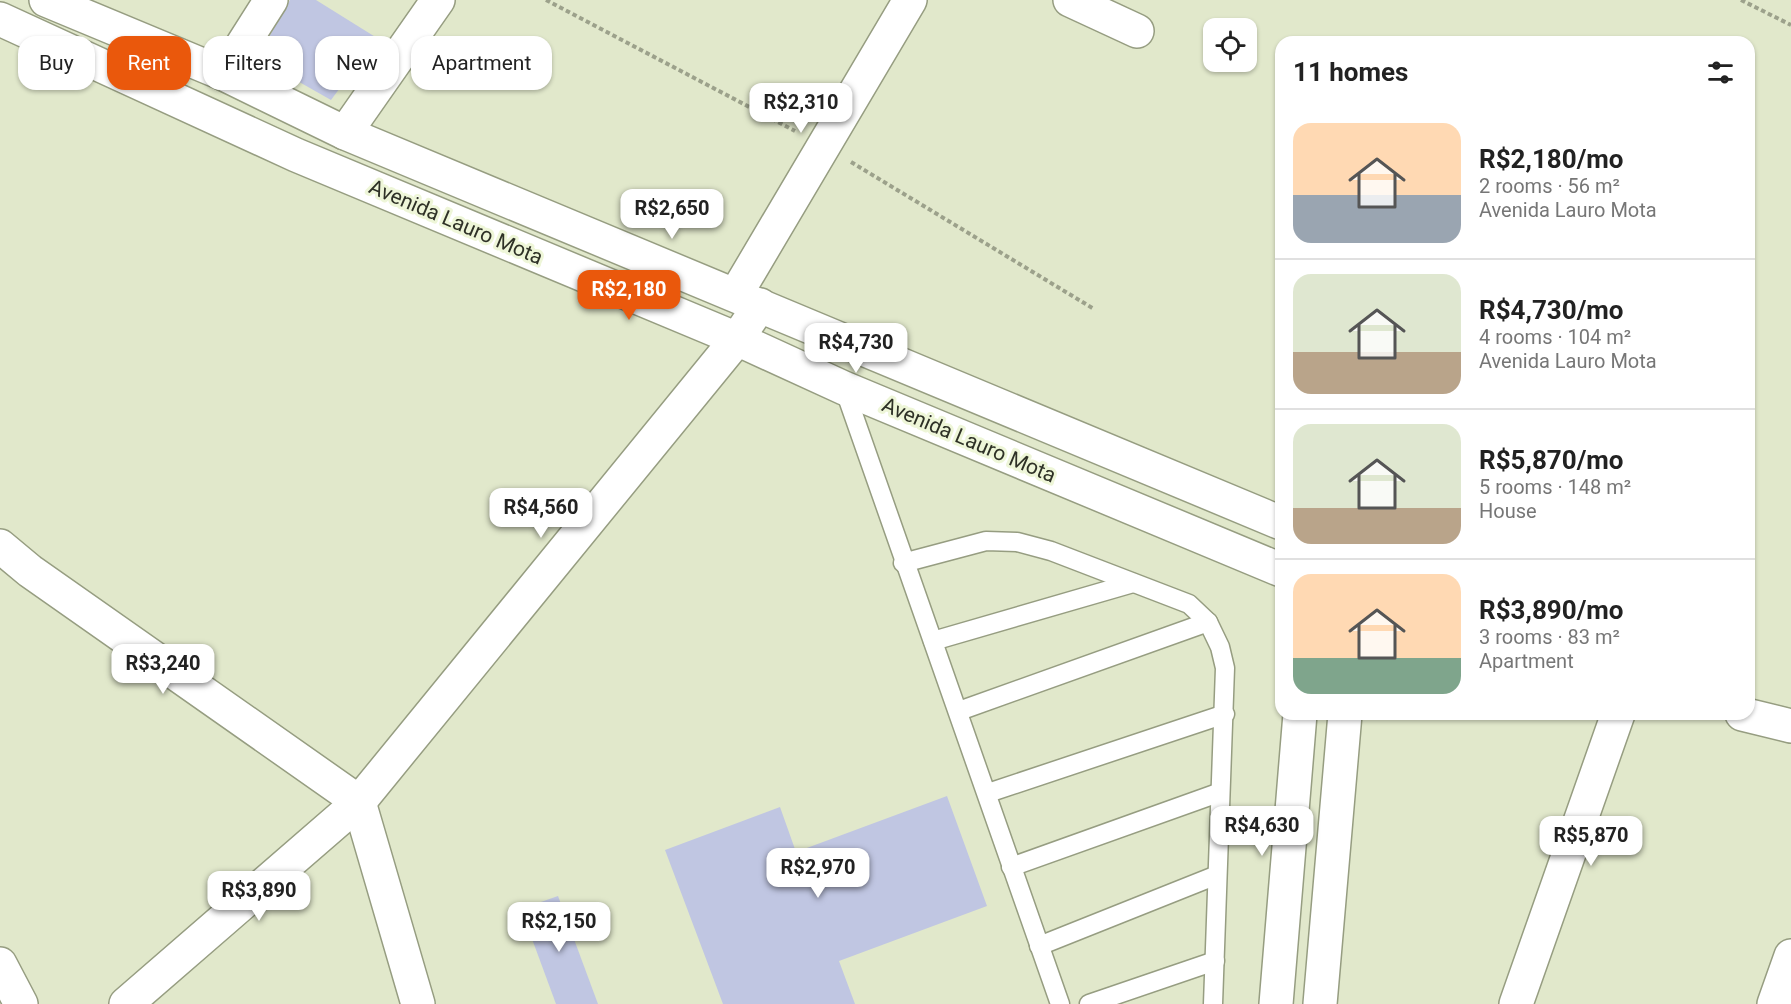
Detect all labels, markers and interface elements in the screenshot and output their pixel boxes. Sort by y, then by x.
map controls [1203,18,1257,72]
button: locate [1203,18,1257,72]
chip: Buy [18,36,95,90]
chip: Rent [107,36,191,90]
chip: Filters [203,36,303,90]
chip: New [315,36,399,90]
chip: Apartment [411,36,552,90]
icon: filters [1704,56,1737,89]
text: 11 homes [1293,57,1408,87]
pin: R$2,310 [746,83,856,134]
text: R$2,310 [763,90,839,114]
text: R$2,180/mo [1479,144,1624,174]
icon: home [1341,147,1413,219]
text: 2 rooms · 56 m² [1479,174,1620,198]
street label: Avenida Lauro Mota [365,175,547,269]
pin: R$2,650 [617,189,727,240]
text: R$2,650 [634,196,710,220]
text: Avenida Lauro Mota [1479,198,1657,222]
pin: R$2,180 [574,270,684,321]
text: R$2,180 [591,277,667,301]
text: R$4,730/mo [1479,295,1624,325]
icon: home [1341,298,1413,370]
pin: R$4,730 [801,323,911,374]
text: 4 rooms · 104 m² [1479,325,1631,349]
text: R$4,730 [818,330,894,354]
text: Avenida Lauro Mota [1479,349,1657,373]
street label: Avenida Lauro Mota [878,393,1060,487]
text: R$5,870/mo [1479,445,1624,475]
icon: home [1341,448,1413,520]
text: 5 rooms · 148 m² [1479,475,1631,499]
pin: R$4,560 [486,488,596,539]
text: R$4,560 [503,495,579,519]
text: House [1479,499,1537,523]
text: R$3,890/mo [1479,595,1624,625]
icon: home [1341,598,1413,670]
text: 3 rooms · 83 m² [1479,625,1620,649]
pin: R$3,240 [108,644,218,695]
text: Apartment [1479,649,1574,673]
text: R$3,240 [125,651,201,675]
pin: R$4,630 [1207,806,1317,857]
text: R$4,630 [1224,813,1300,837]
pin: R$5,870 [1536,816,1646,867]
text: R$5,870 [1553,823,1629,847]
pin: R$2,970 [763,848,873,899]
text: R$2,970 [780,855,856,879]
pin: R$3,890 [204,871,314,922]
text: R$3,890 [221,878,297,902]
pin: R$2,150 [504,902,614,953]
text: R$2,150 [521,909,597,933]

